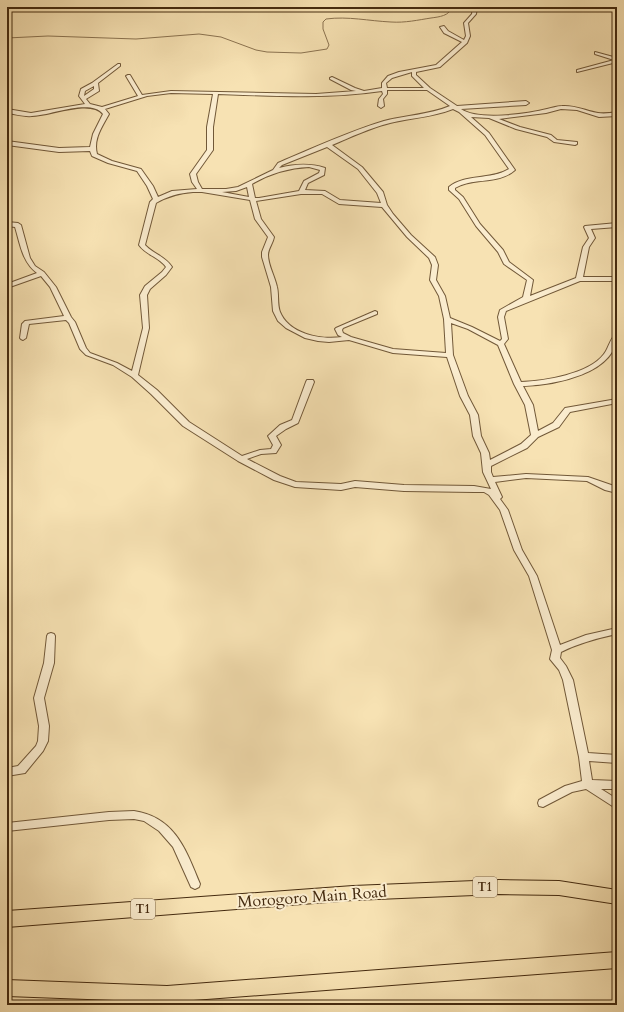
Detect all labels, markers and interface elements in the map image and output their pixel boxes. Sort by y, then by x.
road number: T1 [473,877,497,897]
street label: Morogoro Main Road [237,881,388,913]
road number: T1 [131,899,155,919]

